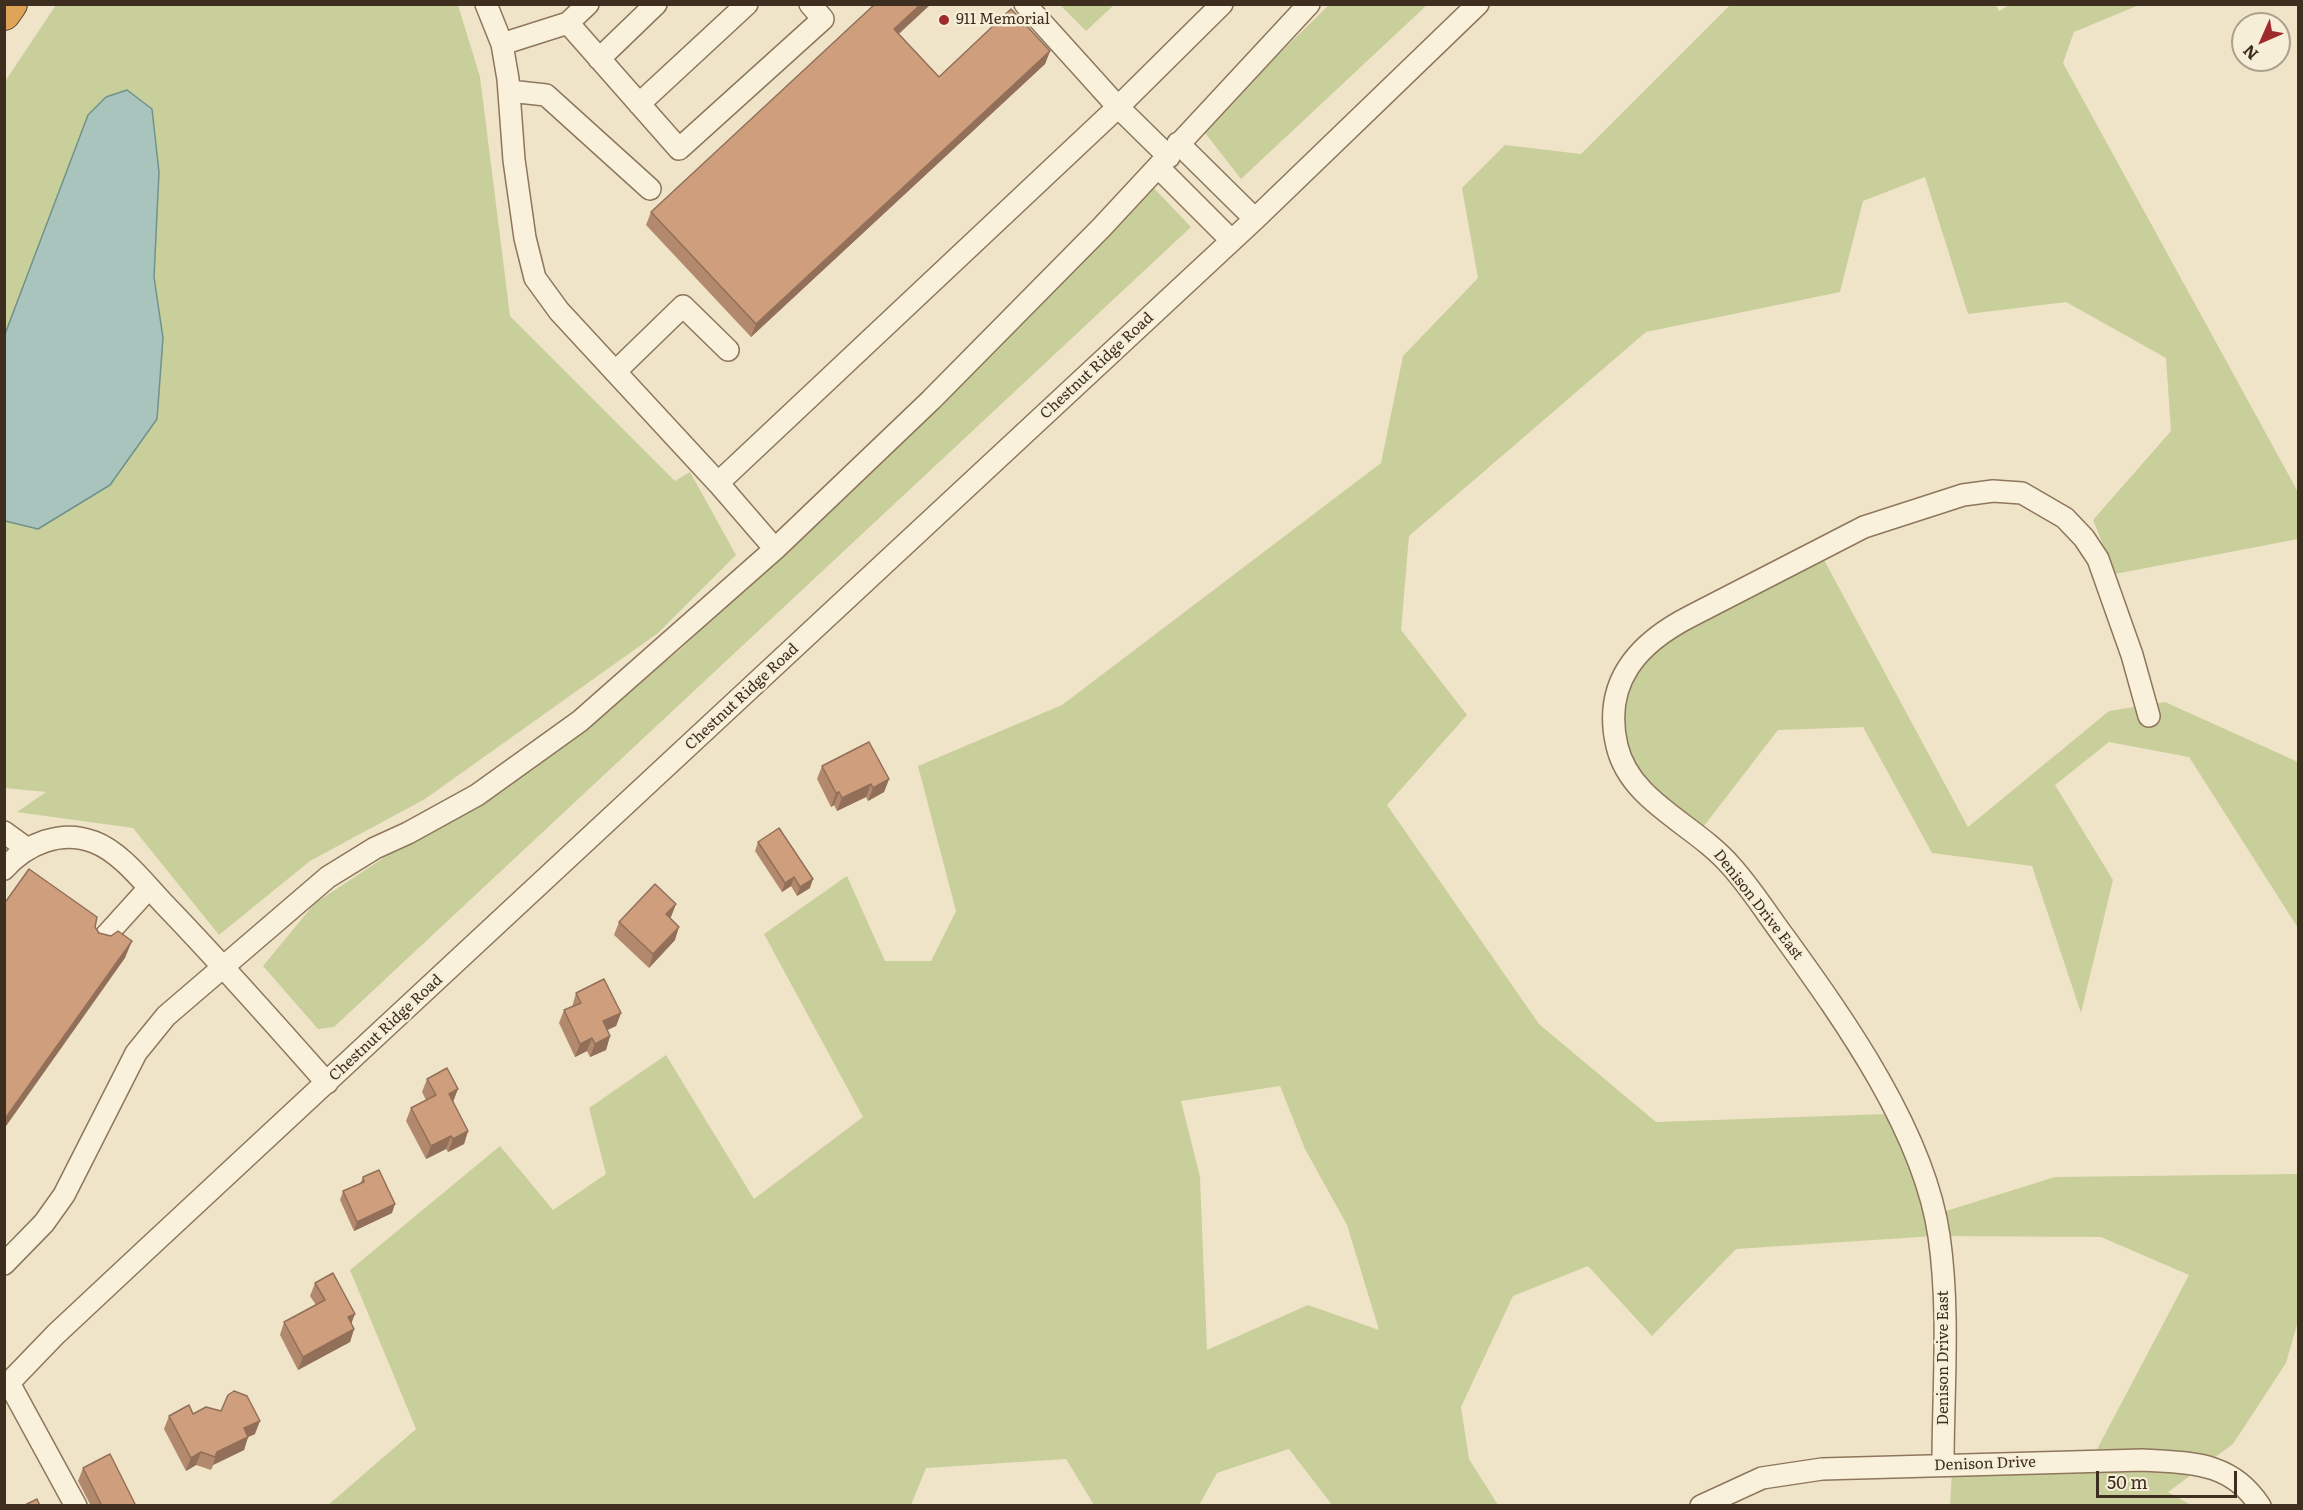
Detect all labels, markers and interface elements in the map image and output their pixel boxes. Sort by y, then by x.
place label: 911 Memorial [956,11,1050,29]
north arrow [2231,12,2291,72]
marker: 911 Memorial [937,13,951,27]
text: N [2236,40,2263,67]
street label: Chestnut Ridge Road [1037,309,1157,423]
street label: Chestnut Ridge Road [682,640,802,754]
street label: Denison Drive East [1709,846,1807,964]
street label: Chestnut Ridge Road [326,971,446,1085]
street label: Denison Drive East [1935,1291,1953,1425]
street label: Denison Drive [1934,1453,2036,1475]
scale bar [2099,1459,2240,1497]
text: 50 m [2107,1468,2148,1495]

